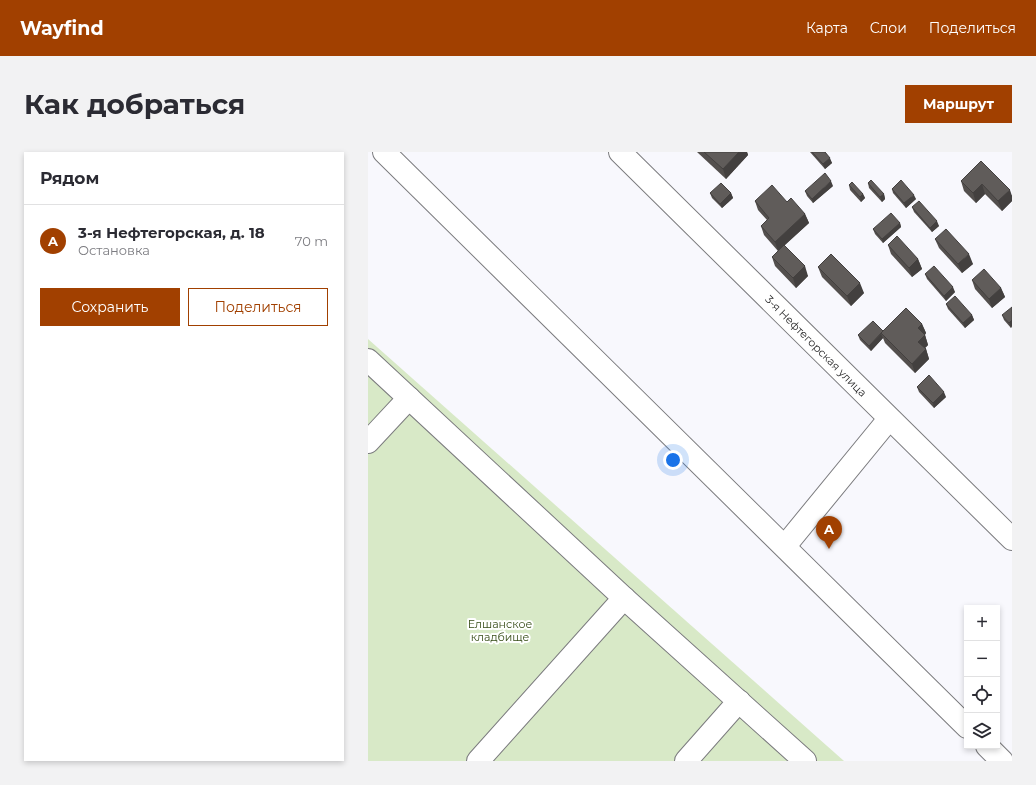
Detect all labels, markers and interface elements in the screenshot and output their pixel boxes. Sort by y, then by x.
text: Wayfind [20,17,104,40]
text: Карта [806,19,848,37]
text: Слои [870,19,907,37]
text: Поделиться [929,19,1016,37]
button: Маршрут [905,85,1012,123]
text: Как добраться [24,87,245,121]
text: Рядом [40,168,99,188]
text: 3-я Нефтегорская, д. 18 [78,223,265,242]
text: A [48,233,58,249]
text: 70 m [295,233,328,249]
text: Остановка [78,242,150,258]
button: Сохранить [40,288,180,326]
button: Поделиться [188,288,328,326]
street label: 3-я Нефтегорская улица [762,292,870,400]
your location [663,450,683,470]
pin: A [816,516,842,549]
map controls [964,605,1000,749]
button: + [964,605,1000,641]
park label: Елшанское кладбище [468,617,532,644]
button: − [964,641,1000,677]
button: locate [964,677,1000,713]
button: layers [964,713,1000,749]

